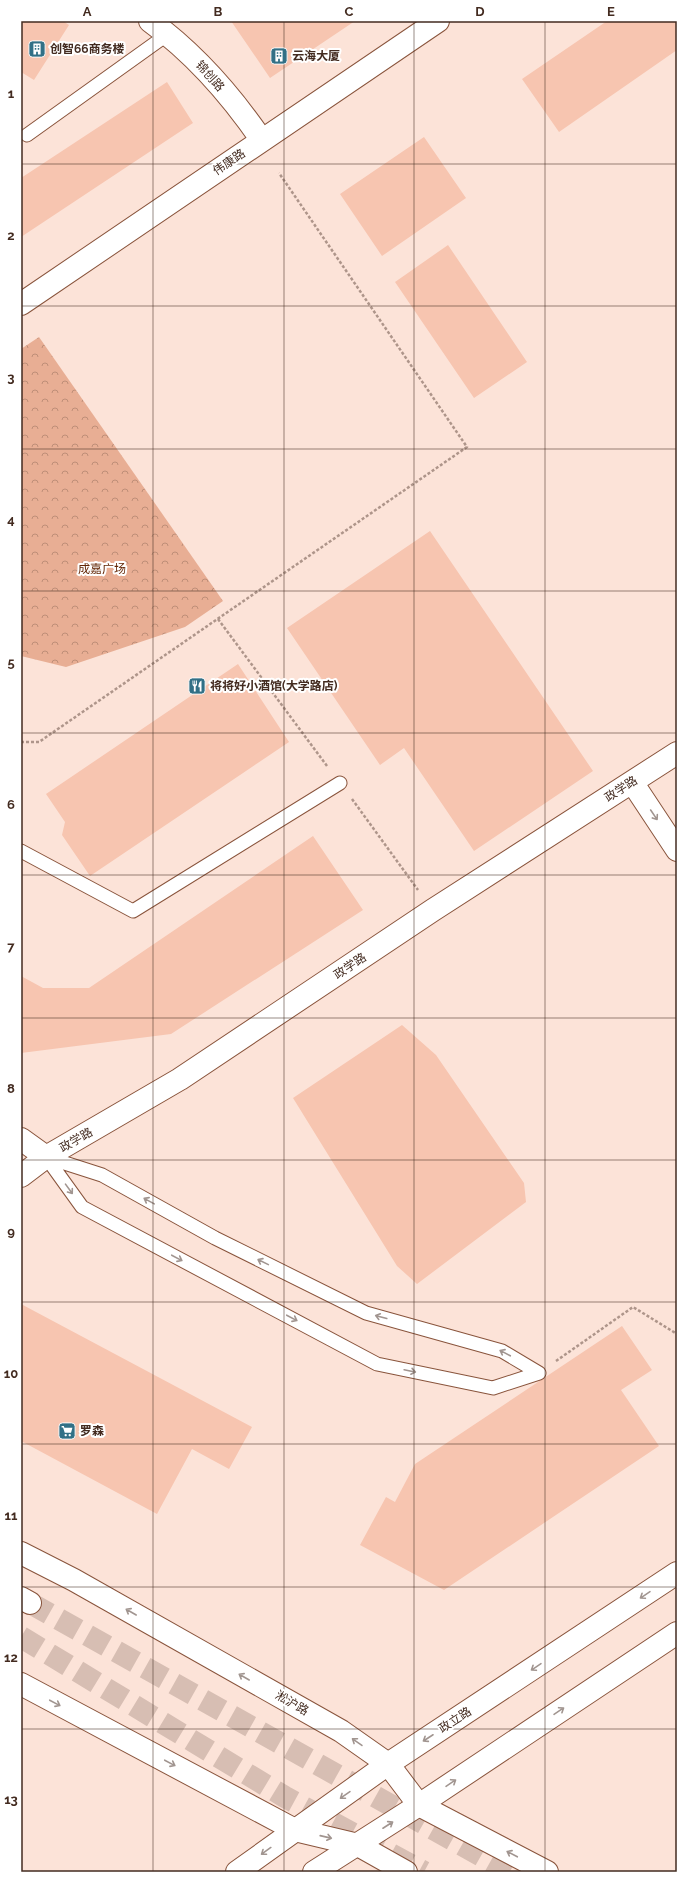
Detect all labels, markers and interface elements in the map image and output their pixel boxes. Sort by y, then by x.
text: A [83,4,92,19]
text: B [214,4,223,19]
text: C [345,4,354,19]
text: D [475,4,485,19]
text: E [607,4,615,19]
building icon: 创智66商务楼 [27,39,47,59]
place label: 创智66商务楼 [50,42,125,56]
building icon: 云海大厦 [269,46,289,66]
place label: 云海大厦 [292,49,340,63]
street label: 锦创路 [193,58,227,94]
text: 1 [8,86,15,101]
street label: 伟康路 [210,146,248,178]
text: 2 [7,228,15,243]
text: 3 [7,370,15,385]
text: 4 [7,512,15,527]
park label: 成嘉广场 [78,562,126,576]
text: 5 [7,655,15,670]
restaurant icon: 将将好小酒馆(大学路店) [187,676,207,696]
place label: 将将好小酒馆(大学路店) [210,679,338,693]
street label: 政学路 [602,773,640,805]
text: 6 [7,797,15,812]
one-way arrow [650,809,658,820]
text: 7 [7,939,15,954]
street label: 政学路 [331,950,369,982]
text: 8 [7,1081,15,1096]
street label: 政学路 [57,1125,95,1155]
one-way arrow [65,1183,73,1194]
one-way arrow [143,1196,155,1204]
text: 9 [7,1224,15,1239]
one-way arrow [171,1254,183,1262]
one-way arrow [257,1258,269,1265]
one-way arrow [374,1313,387,1320]
one-way arrow [286,1315,298,1323]
one-way arrow [499,1349,511,1356]
text: 10 [4,1366,18,1381]
one-way arrow [403,1367,416,1375]
supermarket icon: 罗森 [57,1421,77,1441]
place label: 罗森 [80,1424,104,1438]
text: 11 [5,1508,18,1523]
one-way arrow [639,1591,650,1599]
one-way arrow [125,1608,137,1616]
text: 12 [4,1650,18,1665]
one-way arrow [530,1663,542,1671]
one-way arrow [238,1672,250,1680]
street label: 淞沪路 [273,1688,311,1718]
one-way arrow [49,1699,61,1707]
street label: 政立路 [436,1704,474,1736]
one-way arrow [554,1707,565,1715]
one-way arrow [422,1735,434,1743]
one-way arrow [351,1738,362,1746]
one-way arrow [164,1760,176,1768]
one-way arrow [445,1779,456,1787]
one-way arrow [340,1791,351,1799]
text: 13 [4,1792,18,1807]
one-way arrow [382,1821,393,1829]
one-way arrow [320,1834,333,1842]
one-way arrow [261,1847,272,1855]
one-way arrow [507,1850,519,1857]

